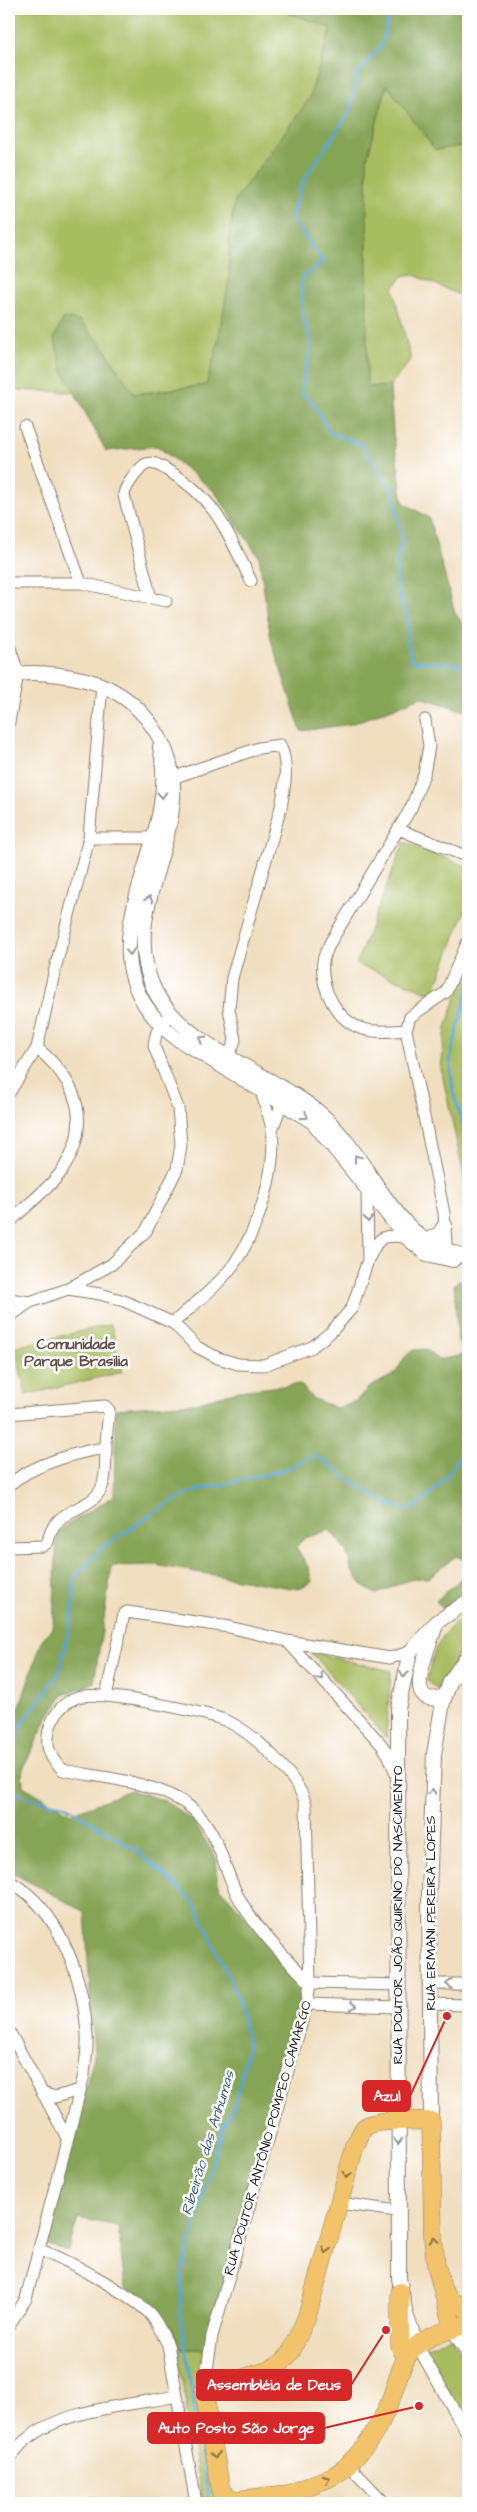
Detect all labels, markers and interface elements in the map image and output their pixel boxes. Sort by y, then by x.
one-way arrow [157,791,167,799]
one-way arrow [143,896,153,904]
one-way arrow [124,949,135,957]
one-way arrow [199,1036,208,1045]
one-way arrow [299,1110,308,1120]
one-way arrow [354,1154,363,1164]
one-way arrow [363,1215,373,1223]
district label: Comunidade Parque Brasilia [24,1334,128,1372]
one-way arrow [400,1670,410,1678]
one-way arrow [314,1672,323,1681]
street label: RUA DOUTOR JOÃO QUIRINO DO NASCIMENTO [388,1766,408,2064]
one-way arrow [427,1788,438,1796]
street label: RUA ERMANI PEREIRA LOPES [421,1815,441,2011]
one-way arrow [445,1979,452,1989]
street label: RUA DOUTOR ANTÔNIO POMPEO CAMARGO [219,1998,317,2278]
one-way arrow [350,2001,358,2011]
water label: Ribeirão das Anhumas [176,2067,240,2218]
callout: Azul [363,2081,410,2111]
text: Azul [373,2086,401,2107]
one-way arrow [393,2138,403,2146]
one-way arrow [342,2170,352,2178]
one-way arrow [428,2236,439,2244]
one-way arrow [322,2246,332,2254]
callout: Assembléia de Deus [197,2370,351,2400]
text: Assembléia de Deus [207,2375,342,2396]
callout: Auto Posto São Jorge [148,2413,324,2443]
text: Auto Posto São Jorge [158,2418,314,2441]
one-way arrow [209,2451,219,2459]
one-way arrow [322,2475,331,2486]

